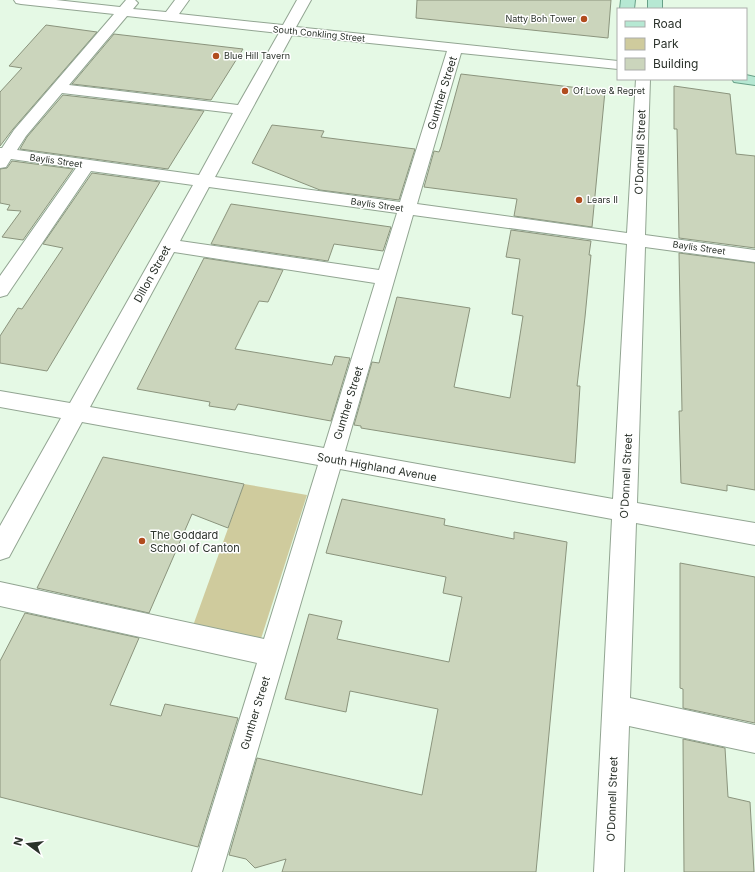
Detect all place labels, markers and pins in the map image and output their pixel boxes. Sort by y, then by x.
place label: Natty Boh Tower [505,13,577,24]
marker: Natty Boh Tower [579,14,589,24]
place label: Blue Hill Tavern [224,50,290,61]
marker: Blue Hill Tavern [211,51,221,61]
place label: Of Love & Regret [573,85,645,96]
marker: Of Love & Regret [560,86,570,96]
place label: Lears II [587,194,618,205]
marker: Lears II [574,195,584,205]
place label: The Goddard School of Canton [150,528,240,555]
marker: The Goddard School of Canton [137,536,147,546]

